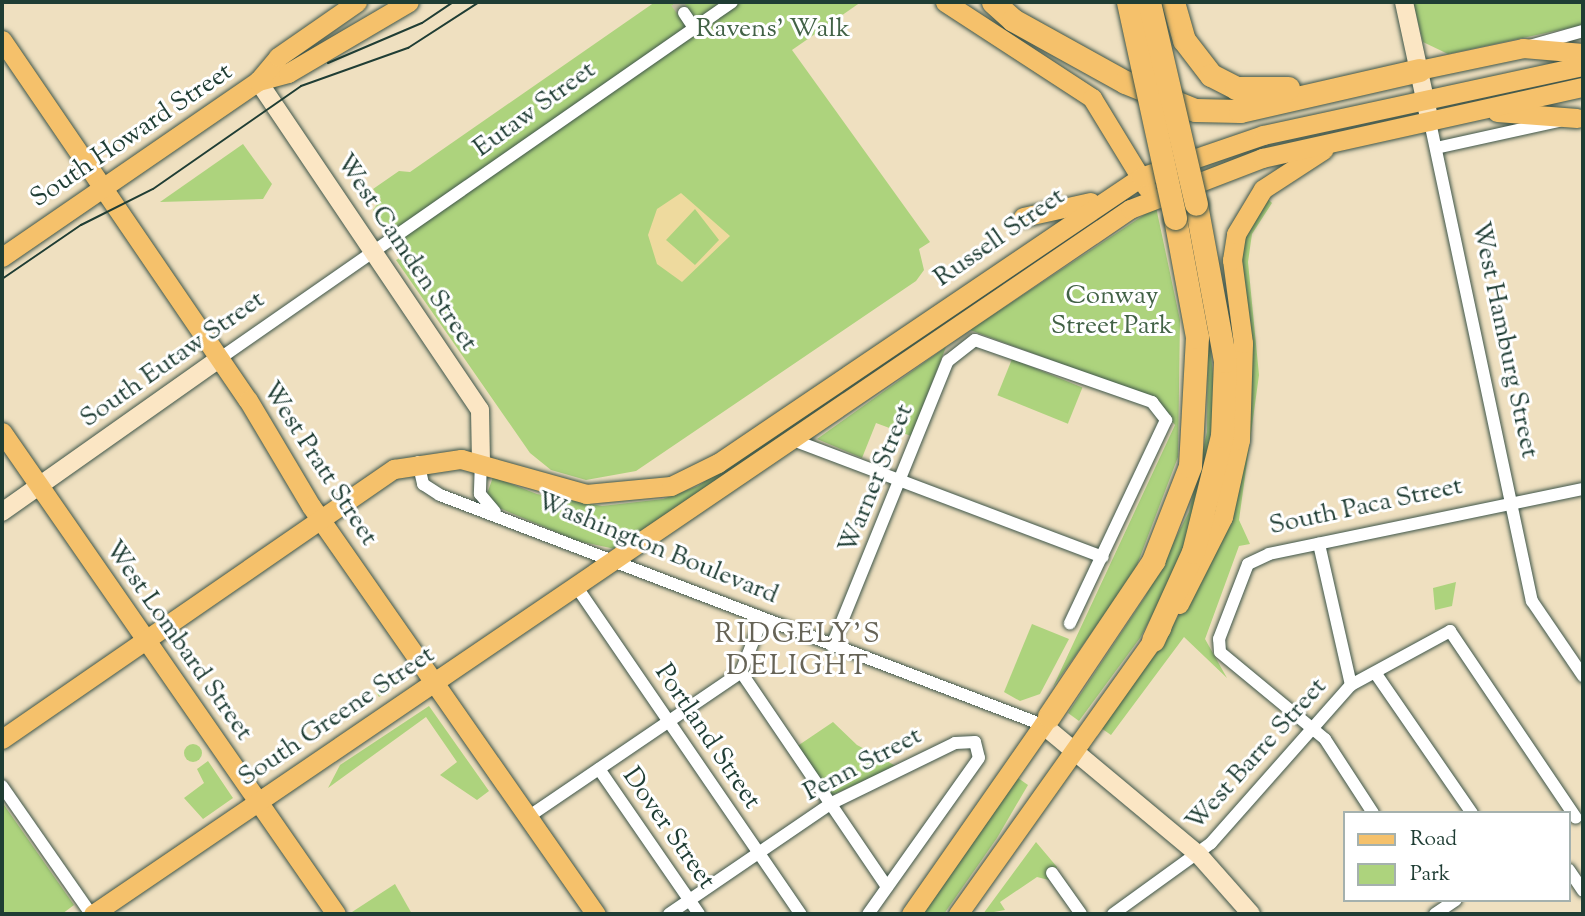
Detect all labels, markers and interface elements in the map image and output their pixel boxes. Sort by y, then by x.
park label: Ravens' Walk [696,14,850,46]
street label: Eutaw Street [468,55,602,165]
street label: South Howard Street [25,57,239,215]
street label: West Camden Street [328,148,484,358]
street label: Russell Street [929,181,1071,295]
street label: West Hamburg Street [1464,219,1544,461]
park label: Conway Street Park [1051,281,1173,342]
street label: South Eutaw Street [75,285,271,435]
street label: West Pratt Street [254,376,384,552]
street label: Warner Street [833,400,921,558]
street label: South Paca Street [1267,471,1465,543]
street label: Washington Boulevard [532,486,782,612]
street label: West Lombard Street [97,535,259,747]
district label: RIDGELY'S DELIGHT [716,618,880,684]
street label: South Greene Street [233,640,441,794]
street label: Portland Street [647,659,767,815]
street label: West Barre Street [1180,672,1334,838]
street label: Penn Street [799,721,927,809]
street label: Dover Street [615,762,721,896]
legend [1344,811,1571,902]
text: Road [1410,825,1457,855]
text: Park [1410,860,1450,890]

